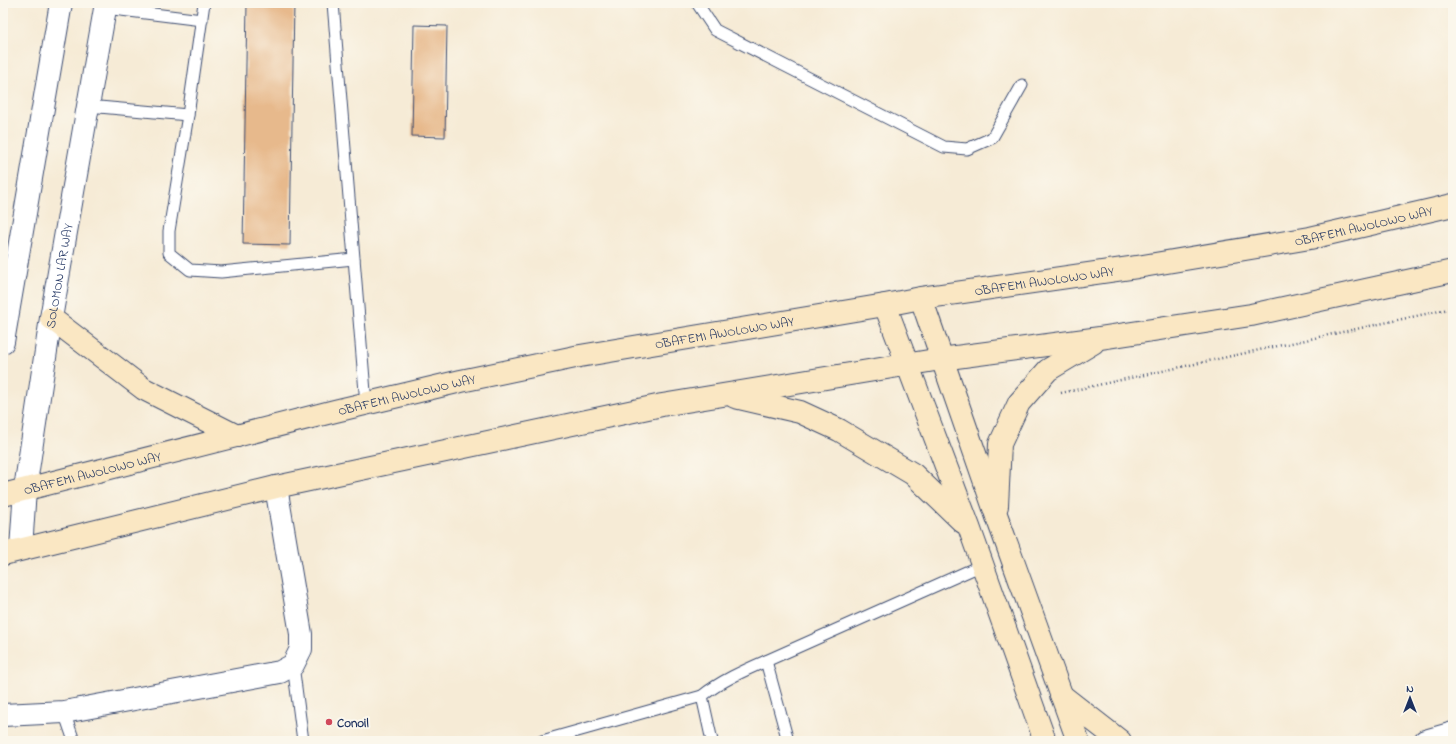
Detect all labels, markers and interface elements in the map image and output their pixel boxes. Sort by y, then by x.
street label: OBAFEMI AWOLOWO WAY [1293,202,1435,251]
street label: SOLOMON LAR WAY [42,222,78,330]
street label: OBAFEMI AWOLOWO WAY [973,262,1116,301]
street label: OBAFEMI AWOLOWO WAY [654,312,796,354]
street label: OBAFEMI AWOLOWO WAY [336,370,477,421]
street label: OBAFEMI AWOLOWO WAY [22,447,163,500]
north arrow [1390,678,1430,718]
text: N [1406,681,1414,697]
place label: Conoil [337,714,369,733]
marker: Conoil [324,717,334,727]

